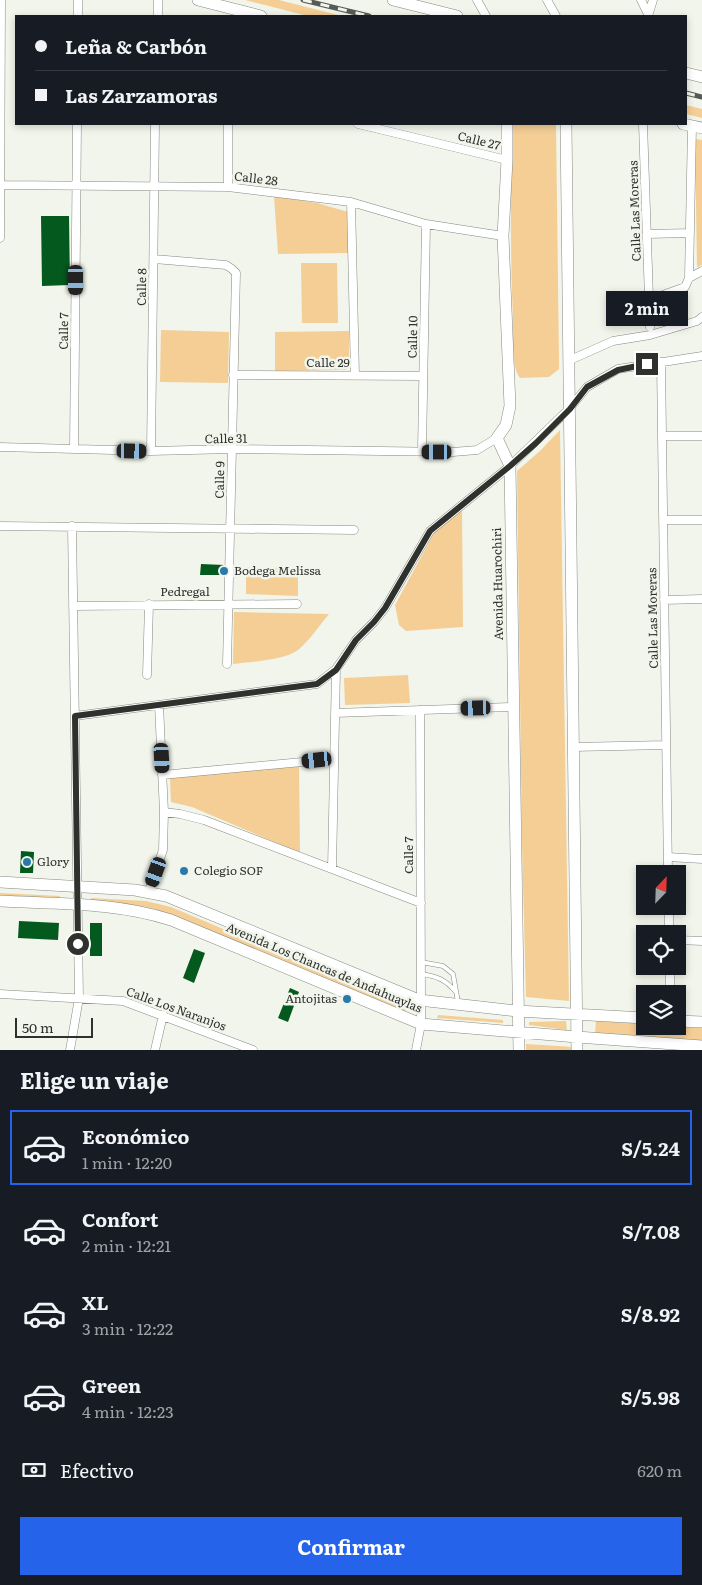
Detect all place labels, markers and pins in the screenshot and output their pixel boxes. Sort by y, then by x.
place label: Bodega Melissa [234,561,322,579]
marker: Bodega Melissa [218,565,230,577]
place label: Glory [37,852,70,870]
marker: Glory [21,856,33,868]
place label: Colegio SOF [194,861,263,879]
marker: Colegio SOF [178,865,190,877]
place label: Antojitas [285,989,338,1007]
marker: Antojitas [341,993,353,1005]

